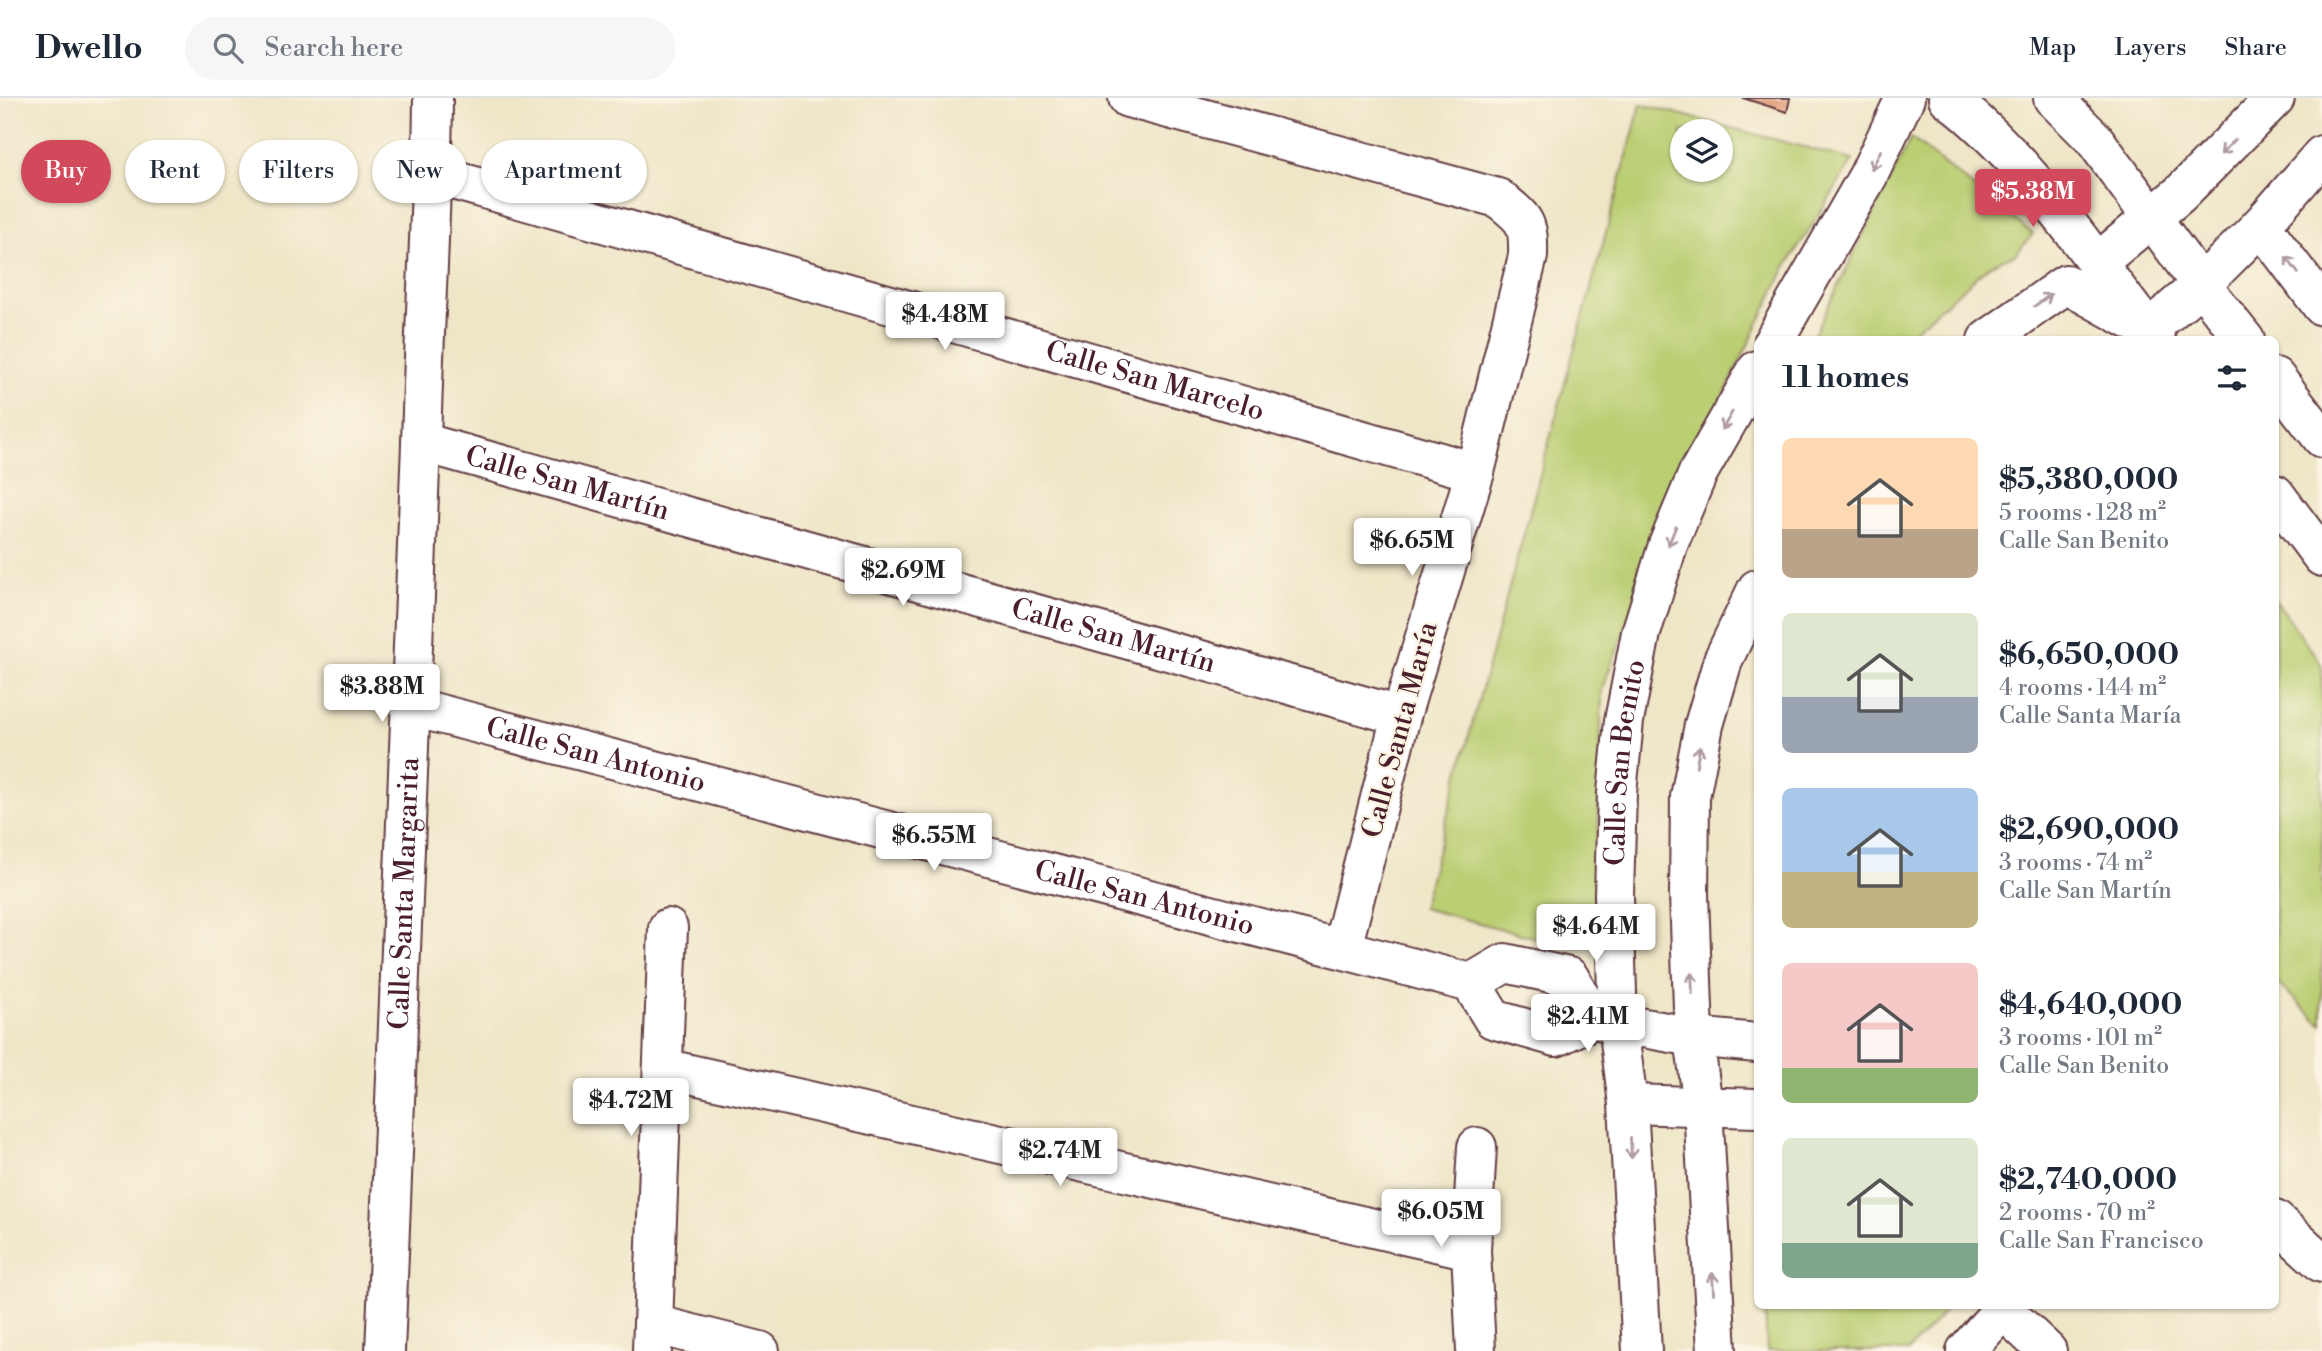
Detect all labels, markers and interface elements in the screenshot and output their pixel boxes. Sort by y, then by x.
search box [185,17,675,80]
text: Dwello [35,28,143,69]
icon: search [209,29,247,67]
text: Search here [265,32,403,64]
text: Map [2029,33,2076,63]
text: Layers [2114,33,2186,63]
text: Share [2224,33,2287,63]
map controls [1670,119,1733,182]
button: layers [1670,119,1733,182]
one-way arrow [2219,138,2236,155]
chip: Buy [21,140,111,203]
chip: Rent [125,140,225,203]
chip: Filters [239,140,358,203]
chip: New [372,140,467,203]
chip: Apartment [481,140,647,203]
one-way arrow [1869,149,1882,170]
pin: $5.38M [1976,170,2090,229]
text: $5.38M [1991,178,2075,206]
one-way arrow [2284,257,2299,275]
pin: $4.48M [888,292,1002,352]
one-way arrow [2033,293,2052,307]
text: $4.48M [902,301,988,329]
street label: Calle San Marcelo [1042,333,1268,428]
text: 11 homes [1782,359,1909,397]
icon: filters [2213,359,2251,397]
one-way arrow [1720,411,1734,431]
street label: Calle San Martín [461,438,674,528]
text: $5,380,000 [1999,461,2178,499]
icon: home [1838,466,1922,550]
text: 5 rooms · 128 m² [1999,499,2166,527]
pin: $6.65M [1355,518,1469,578]
one-way arrow [1665,525,1678,546]
text: $6.65M [1370,527,1454,555]
text: Calle San Benito [1999,527,2169,555]
pin: $2.69M [846,548,960,608]
text: $2.69M [861,557,945,585]
street label: Calle San Martín [1007,590,1220,681]
street label: Calle Santa María [1354,617,1446,842]
text: $6,650,000 [1999,636,2179,674]
icon: home [1838,641,1922,725]
street label: Calle San Benito [1597,657,1653,866]
pin: $3.88M [325,664,439,724]
text: $3.88M [340,673,424,701]
text: 4 rooms · 144 m² [1999,674,2166,702]
text: Calle Santa María [1999,702,2181,730]
street label: Calle San Antonio [482,709,709,800]
one-way arrow [1692,745,1705,768]
street label: Calle Santa Margarita [381,756,427,1030]
text: $2,690,000 [1999,811,2179,849]
pin: $6.55M [877,814,991,873]
icon: home [1838,816,1922,900]
text: $6.55M [892,822,976,850]
text: 3 rooms · 74 m² [1999,849,2152,877]
street label: Calle San Antonio [1031,852,1258,943]
text: Calle San Martín [1999,877,2172,905]
pin: $4.64M [1539,904,1653,964]
text: $4.64M [1552,913,1640,941]
one-way arrow [1685,972,1698,995]
text: $4,640,000 [1999,986,2182,1024]
icon: home [1838,991,1922,1075]
pin: $2.41M [1531,995,1645,1054]
text: $2.41M [1547,1003,1629,1031]
text: 3 rooms · 101 m² [1999,1024,2162,1052]
text: Calle San Benito [1999,1052,2169,1080]
pin: $4.72M [574,1079,688,1138]
text: $4.72M [589,1087,673,1115]
pin: $2.74M [1003,1128,1117,1188]
one-way arrow [1625,1136,1638,1159]
text: $2.74M [1018,1137,1102,1165]
text: $2,740,000 [1999,1161,2177,1199]
icon: home [1838,1166,1922,1250]
pin: $6.05M [1384,1190,1498,1249]
text: $6.05M [1398,1198,1484,1226]
text: 2 rooms · 70 m² [1999,1199,2155,1227]
text: Calle San Francisco [1999,1227,2204,1255]
one-way arrow [1706,1272,1719,1295]

